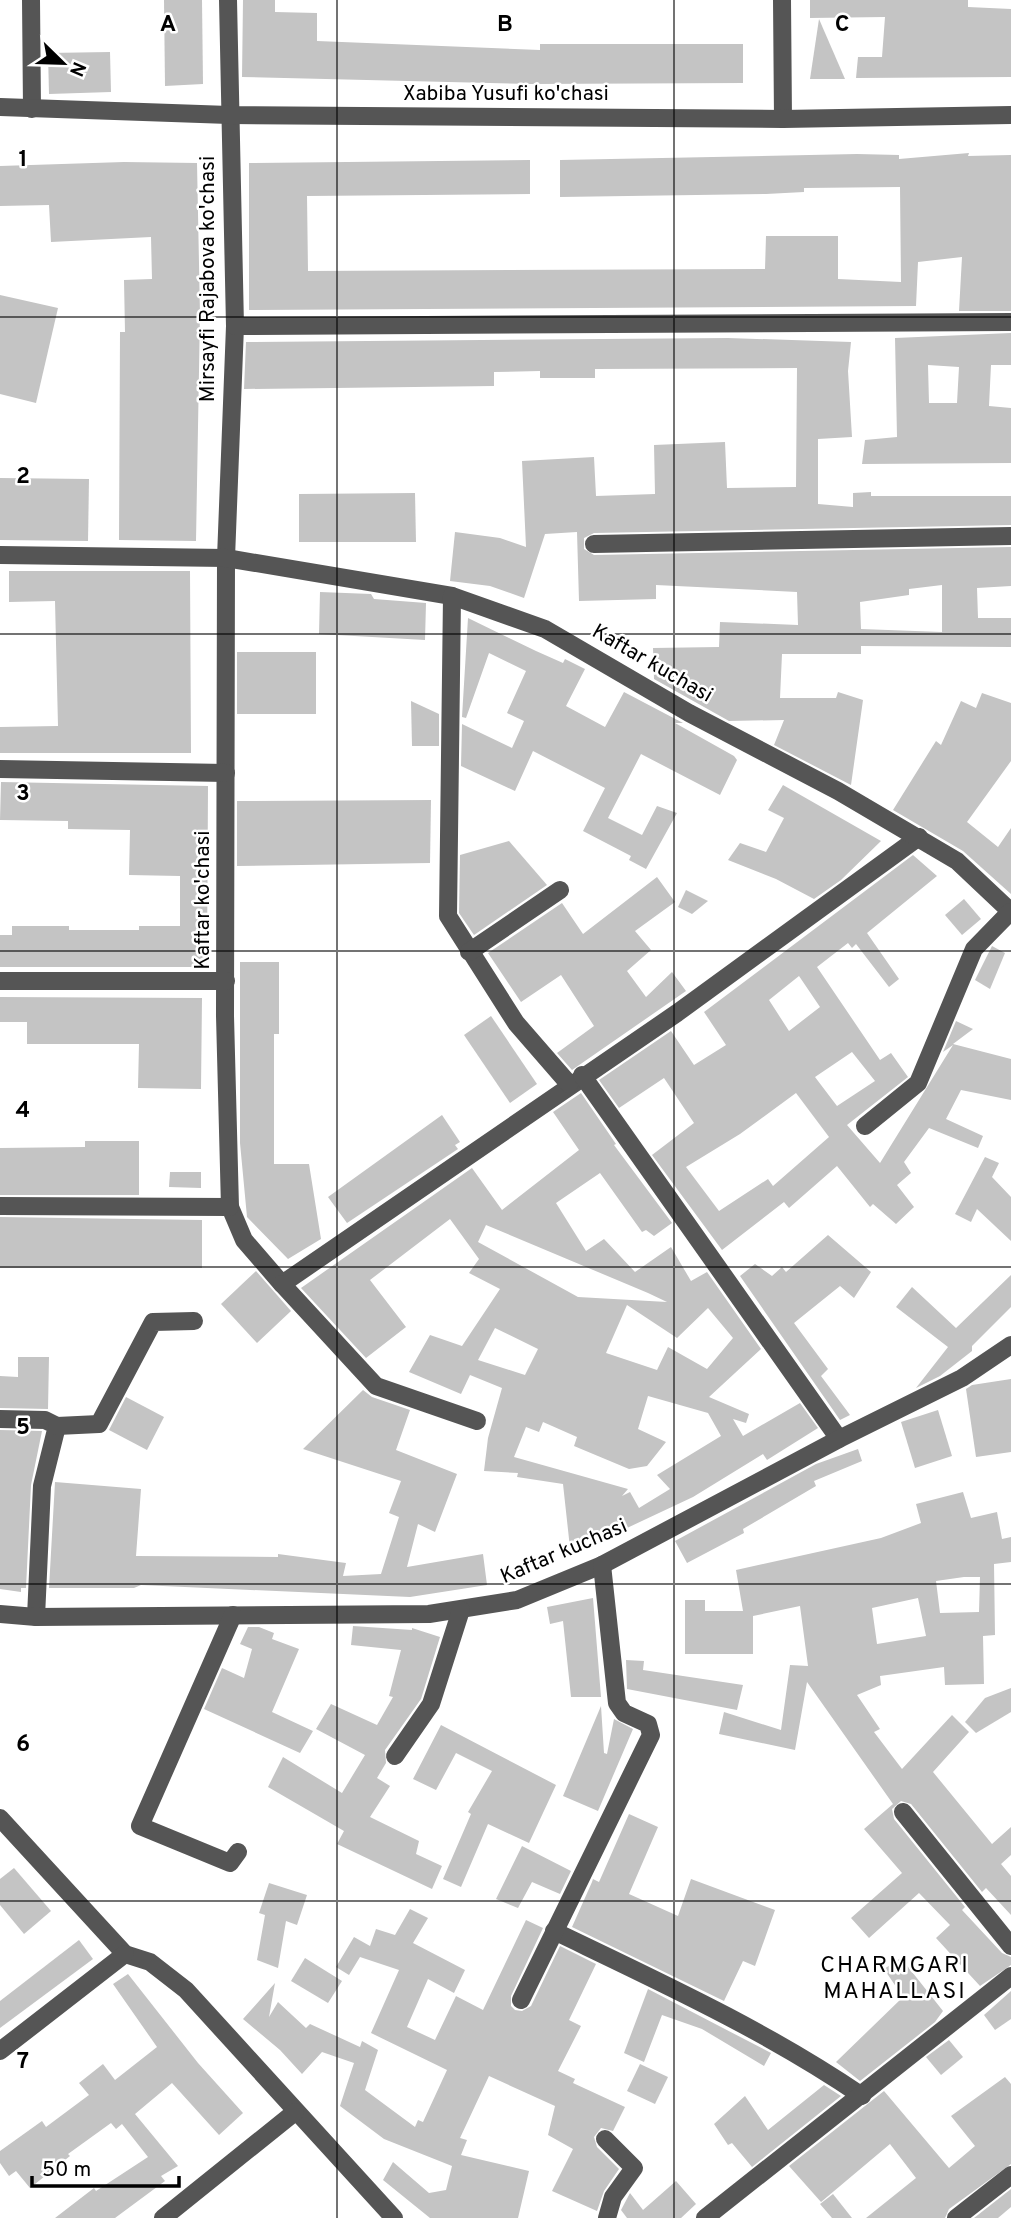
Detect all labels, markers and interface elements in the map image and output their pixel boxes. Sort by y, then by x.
text: A [160,11,176,40]
text: B [497,11,513,40]
text: C [835,11,849,40]
north arrow [28,28,98,98]
text: N [63,58,91,80]
street label: Xabiba Yusufi ko'chasi [403,81,609,108]
text: 1 [18,146,28,175]
street label: Mirsayfi Rajabova ko'chasi [195,156,222,402]
text: 2 [16,463,30,492]
street label: Kaftar kuchasi [587,619,717,709]
text: 3 [16,780,30,809]
street label: Kaftar ko'chasi [190,830,217,970]
text: 4 [16,1097,30,1126]
text: 5 [16,1414,30,1443]
street label: Kaftar kuchasi [497,1513,631,1591]
text: 6 [16,1731,30,1760]
district label: CHARMGARI MAHALLASI [820,1952,970,2007]
text: 7 [17,2048,29,2077]
scale bar [32,2144,178,2188]
text: 50 m [42,2157,91,2184]

